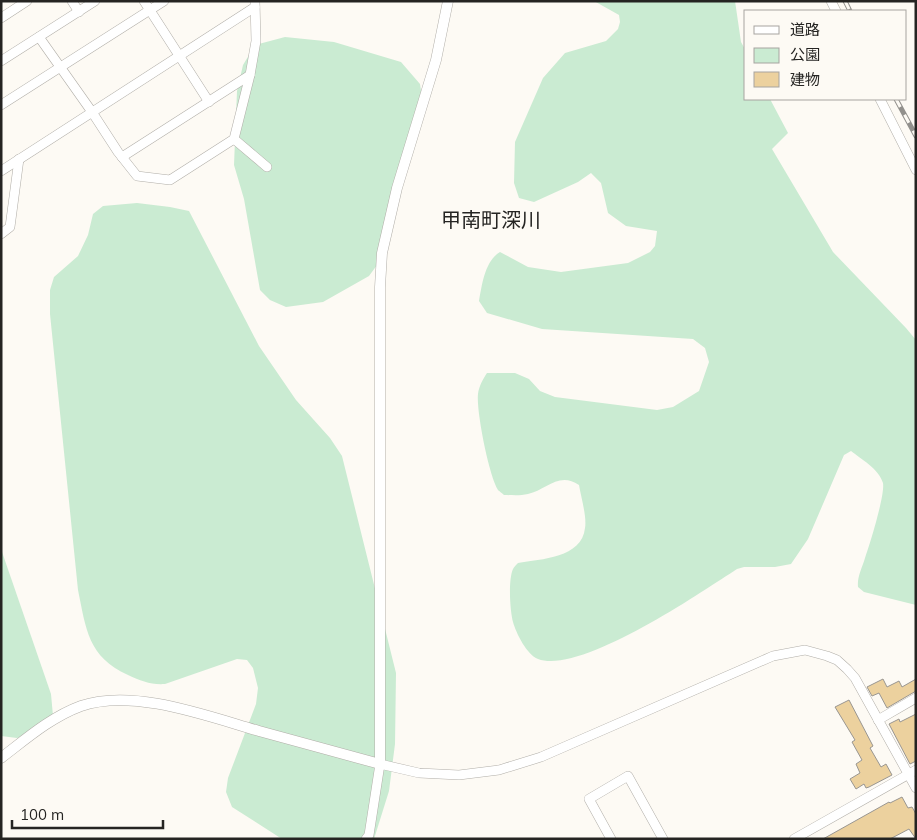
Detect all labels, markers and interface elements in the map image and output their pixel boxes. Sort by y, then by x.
legend [744,10,907,100]
text: 道路 [790,20,820,39]
text: 公園 [790,45,820,64]
text: 建物 [790,70,820,89]
district label: 甲南町深川 [441,207,541,232]
scale bar [12,798,164,830]
text: 100 m [20,805,64,824]

